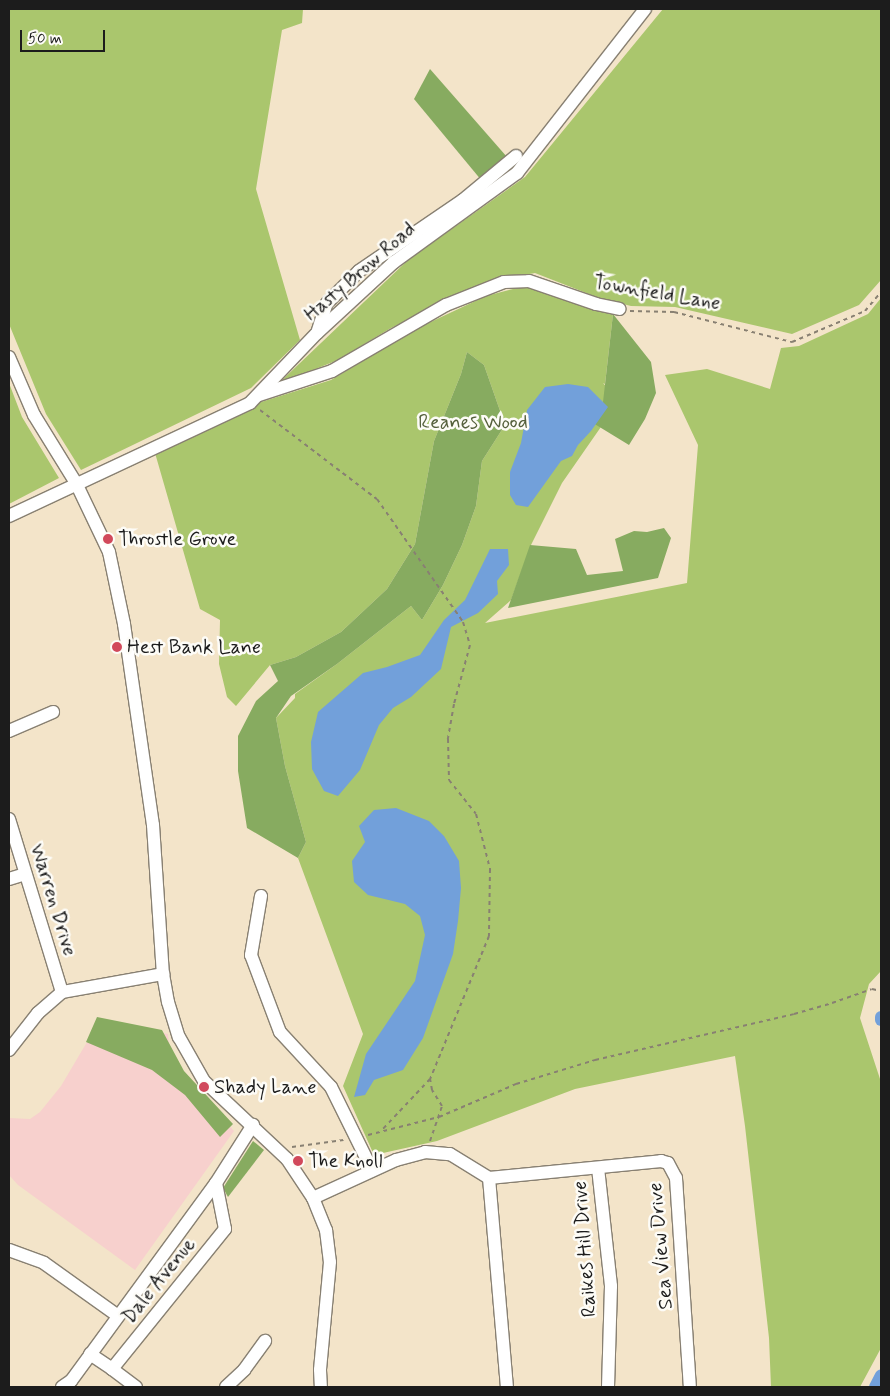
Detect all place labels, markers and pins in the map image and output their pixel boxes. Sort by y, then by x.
place label: Throstle Grove [118,527,236,551]
marker: Throstle Grove [102,533,114,545]
place label: Hest Bank Lane [127,635,261,659]
marker: Hest Bank Lane [111,641,123,653]
place label: Shady Lane [214,1075,314,1099]
marker: Shady Lane [198,1081,210,1093]
place label: The Knoll [308,1149,386,1173]
marker: The Knoll [292,1155,304,1167]

